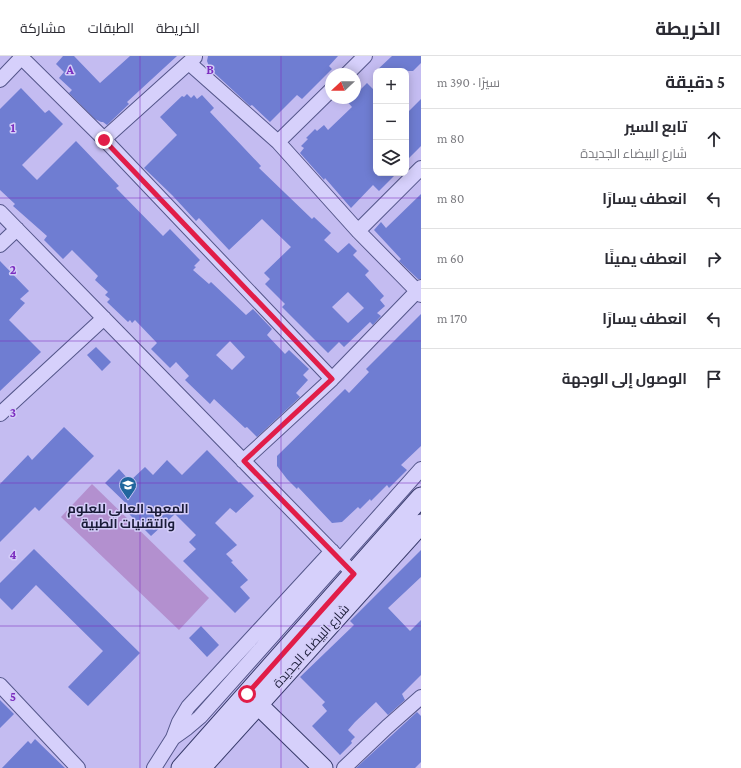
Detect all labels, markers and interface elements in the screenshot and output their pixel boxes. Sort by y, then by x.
text: الخريطة [655,18,721,39]
text: مشاركة [20,20,66,36]
text: الطبقات [88,20,134,36]
text: الخريطة [156,20,200,36]
text: A [65,62,74,77]
text: B [206,62,214,77]
north arrow [325,68,361,104]
map controls [373,68,409,176]
button: + [373,68,409,104]
text: 5 دقيقة [665,73,725,92]
text: سيرًا · 390 m [437,75,500,90]
button: − [373,104,409,140]
text: تابع السير [624,119,687,135]
text: 1 [11,120,16,135]
icon: ahead [703,128,725,150]
route end [95,131,113,149]
text: 80 m [437,131,464,146]
button: layers [373,140,409,176]
text: شارع البيضاء الجديدة [580,146,687,161]
icon: left [703,188,725,210]
text: 80 m [437,191,464,206]
text: انعطف يسارًا [602,191,687,207]
icon: right [703,248,725,270]
text: 60 m [437,251,464,266]
text: انعطف يمينًا [604,251,687,267]
text: 2 [10,262,17,277]
icon: left [703,308,725,330]
text: 170 m [437,311,467,326]
text: انعطف يسارًا [602,311,687,327]
icon: arrive [703,368,725,390]
text: الوصول إلى الوجهة [562,371,687,387]
text: 3 [10,405,16,420]
school or university icon: المعهد العالي للعلوم والتقنيات الطبية [118,475,138,500]
place label: المعهد العالي للعلوم والتقنيات الطبية [67,501,189,532]
text: 4 [9,547,17,562]
street label: شارع البيضاء الجديدة [270,601,353,691]
route start [238,685,256,703]
text: 5 [10,689,16,704]

